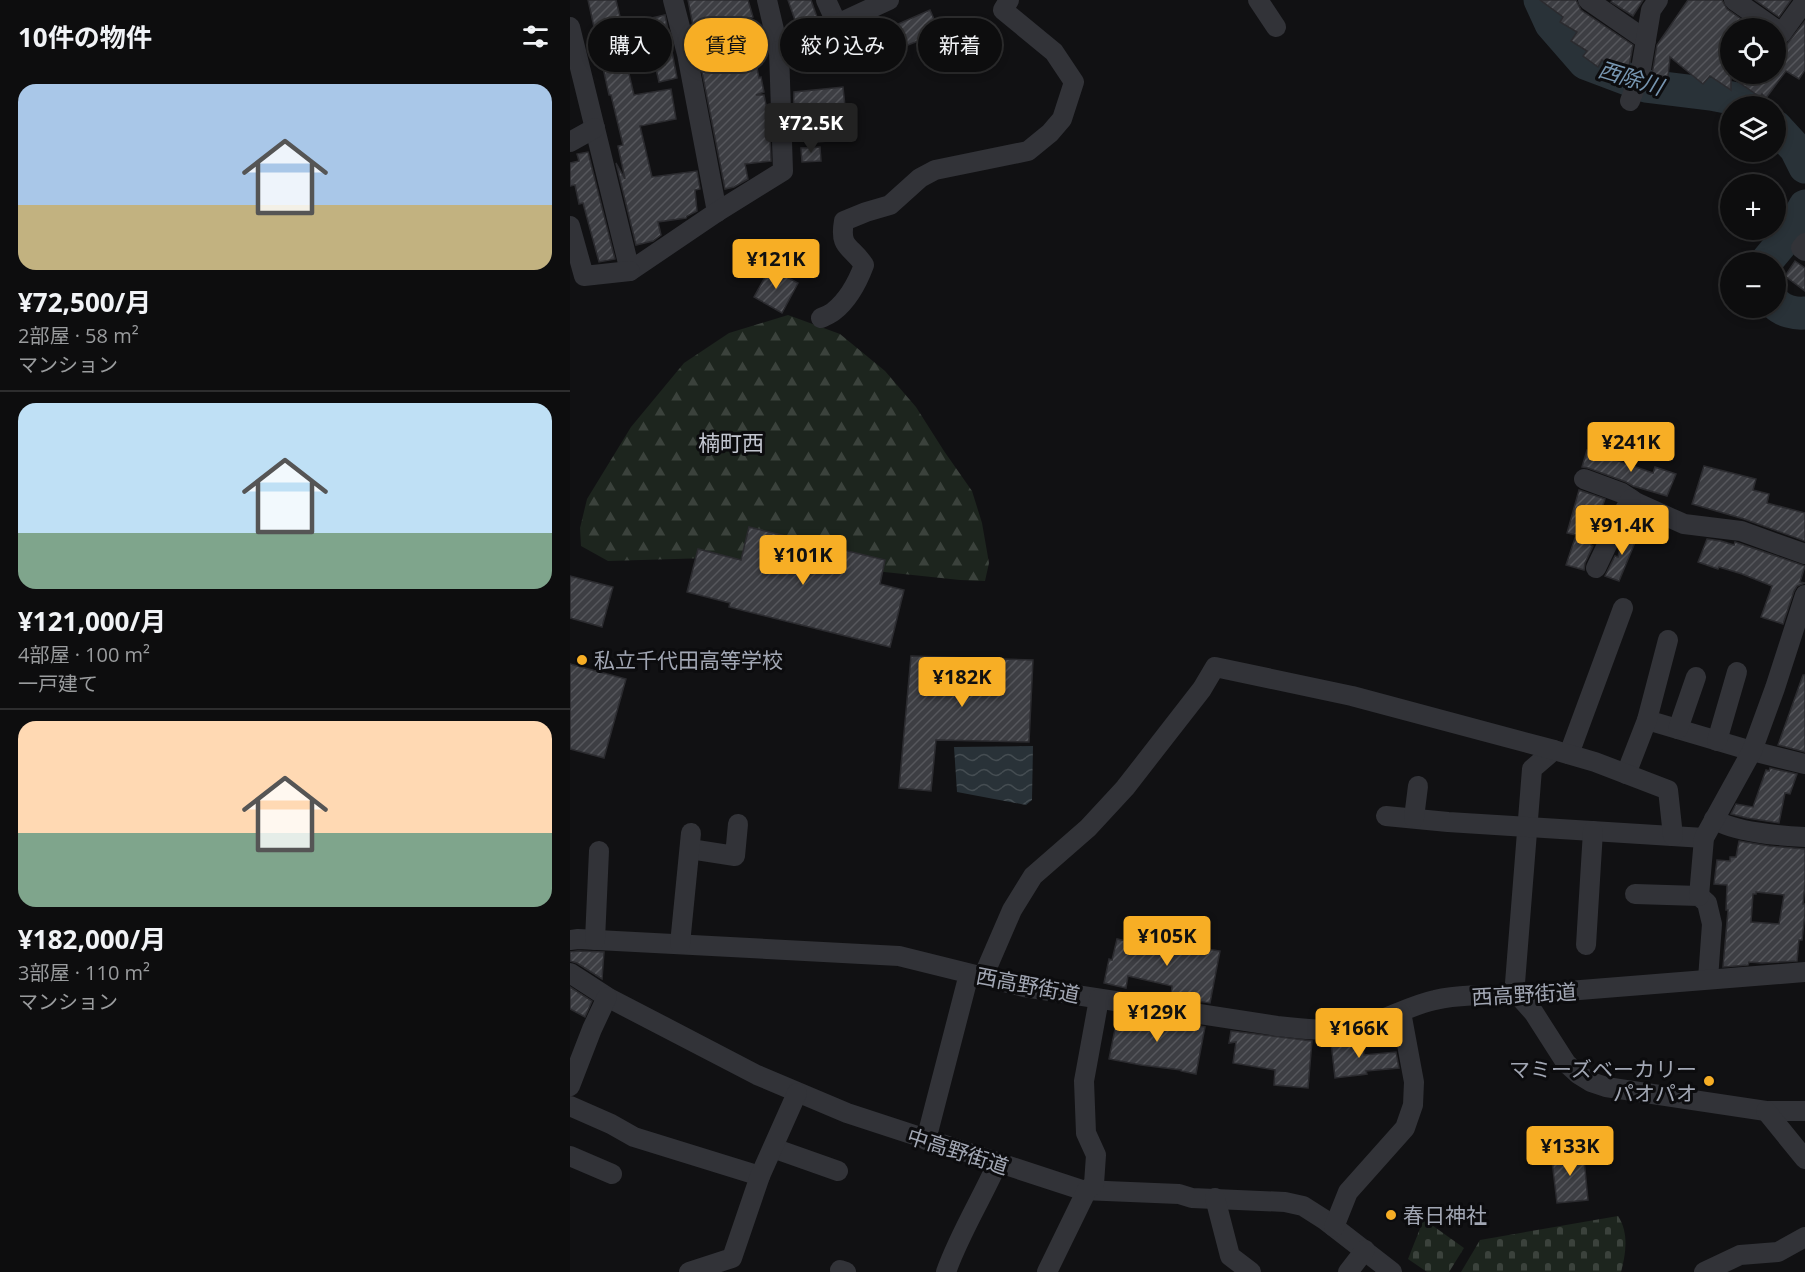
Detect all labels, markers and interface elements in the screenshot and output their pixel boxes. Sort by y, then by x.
chip: 購入 [588,18,672,72]
chip: 賃貸 [684,18,768,72]
chip: 絞り込み [780,18,906,72]
chip: 新着 [918,18,1002,72]
map controls [1720,18,1786,318]
button: locate [1720,18,1786,84]
text: 10件の物件 [18,19,152,55]
icon: filters [519,20,552,53]
water label: 西除川 [1595,53,1669,102]
button: layers [1720,96,1786,162]
pin: ¥72.5K [762,103,860,154]
text: ¥72.5K [779,109,843,136]
icon: home [231,123,339,231]
button: + [1720,174,1786,240]
pin: ¥121K [734,239,818,290]
text: ¥121K [746,245,806,272]
button: − [1720,252,1786,318]
text: ¥72,500/月 [18,284,151,320]
text: 2部屋 · 58 m² [18,322,139,349]
text: マンション [18,351,118,378]
pin: ¥241K [1589,422,1673,473]
district label: 楠町西 [698,427,764,457]
text: ¥241K [1601,428,1661,455]
icon: home [231,442,339,550]
pin: ¥91.4K [1573,505,1671,556]
text: ¥91.4K [1590,511,1654,538]
pin: ¥101K [761,535,845,586]
text: ¥101K [773,541,833,568]
text: ¥121,000/月 [18,603,166,639]
text: 4部屋 · 100 m² [18,641,150,668]
place label: 私立千代田高等学校 [594,646,783,674]
marker: 私立千代田高等学校 [575,653,589,667]
pin: ¥182K [920,657,1004,708]
text: ¥182K [932,663,992,690]
text: 一戸建て [18,670,98,697]
icon: home [231,760,339,868]
pin: ¥105K [1125,916,1209,967]
text: ¥182,000/月 [18,921,166,957]
text: ¥105K [1137,922,1197,949]
text: 3部屋 · 110 m² [18,959,150,986]
street label: 西高野街道 [974,961,1082,1009]
street label: 西高野街道 [1471,977,1577,1011]
text: マンション [18,988,118,1015]
pin: ¥129K [1115,992,1199,1043]
text: ¥129K [1127,998,1187,1025]
pin: ¥166K [1317,1008,1401,1059]
text: ¥166K [1329,1014,1389,1041]
place label: マミーズベーカリー パオパオ [1509,1055,1697,1107]
marker: マミーズベーカリー パオパオ [1702,1074,1716,1088]
street label: 中高野街道 [904,1121,1012,1181]
pin: ¥133K [1528,1126,1612,1177]
text: ¥133K [1540,1132,1600,1159]
place label: 春日神社 [1403,1201,1487,1229]
marker: 春日神社 [1384,1208,1398,1222]

